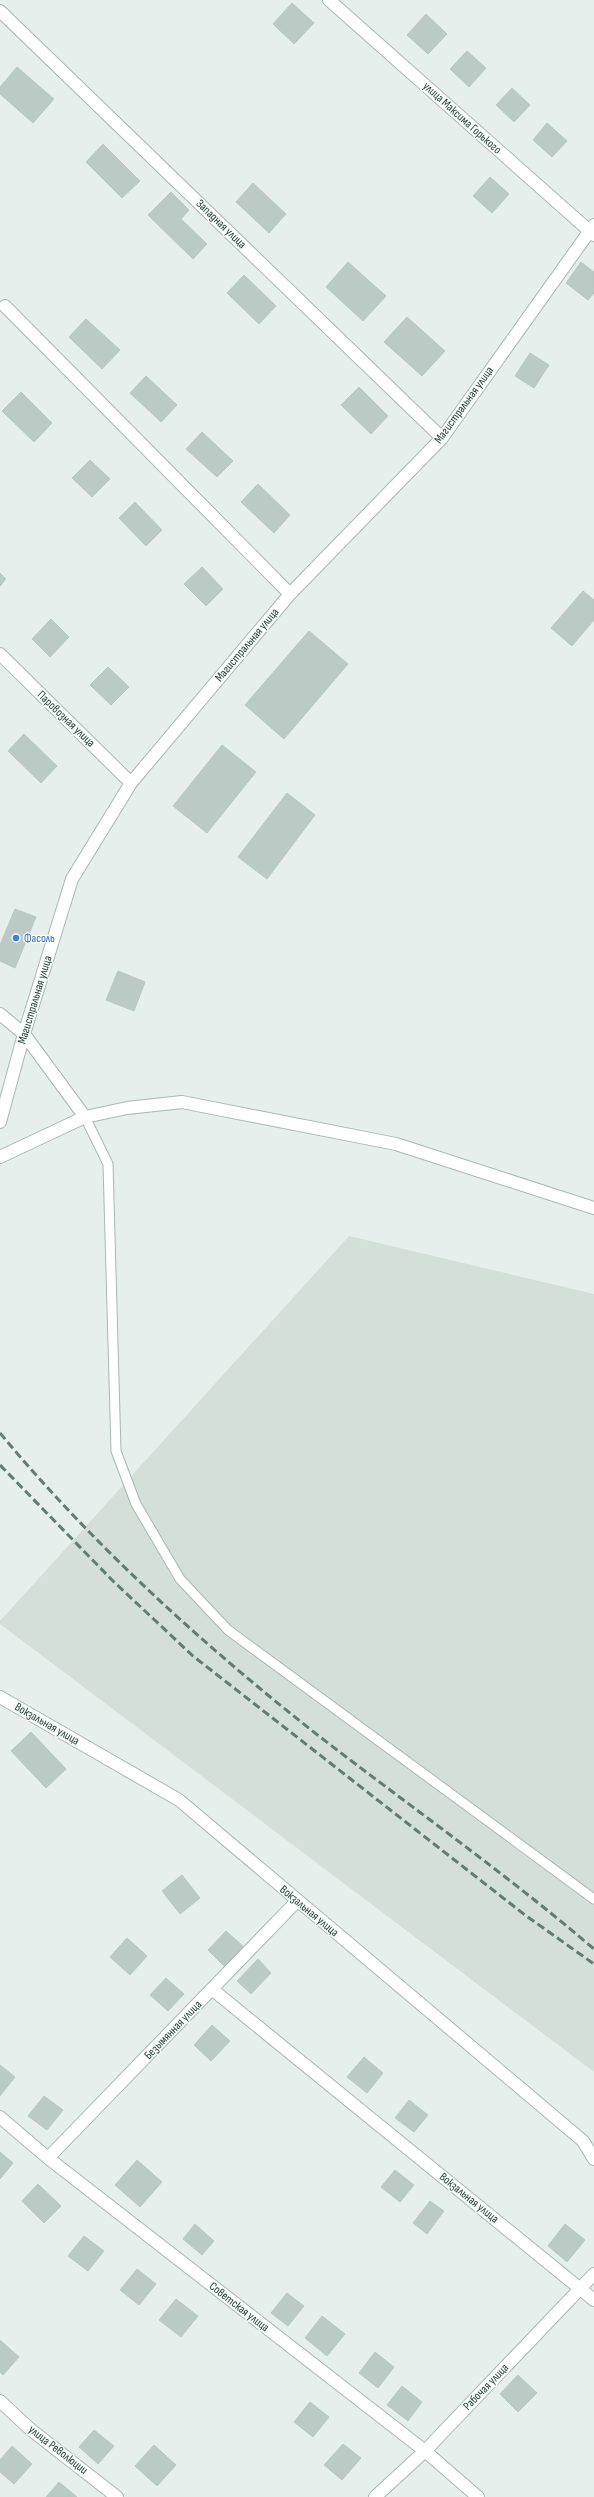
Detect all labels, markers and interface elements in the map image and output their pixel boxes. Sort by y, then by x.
street label: улица Максима Горького [420,79,504,157]
street label: Западная улица [193,196,250,252]
street label: Магистральная улица [431,363,497,447]
street label: Магистральная улица [212,605,282,685]
street label: Паровозная улица [34,688,98,751]
place label: Фасоль [24,931,55,946]
marker: Фасоль [11,933,21,943]
street label: Магистральная улица [14,954,56,1046]
street label: Вокзальная улица [12,1699,82,1749]
street label: Вокзальная улица [276,1882,342,1940]
street label: Безымянная улица [141,1997,205,2063]
street label: Вокзальная улица [436,2169,502,2227]
street label: Советская улица [206,2279,272,2335]
street label: Рабочая улица [460,2360,512,2413]
street label: улица Революции [25,2422,91,2478]

